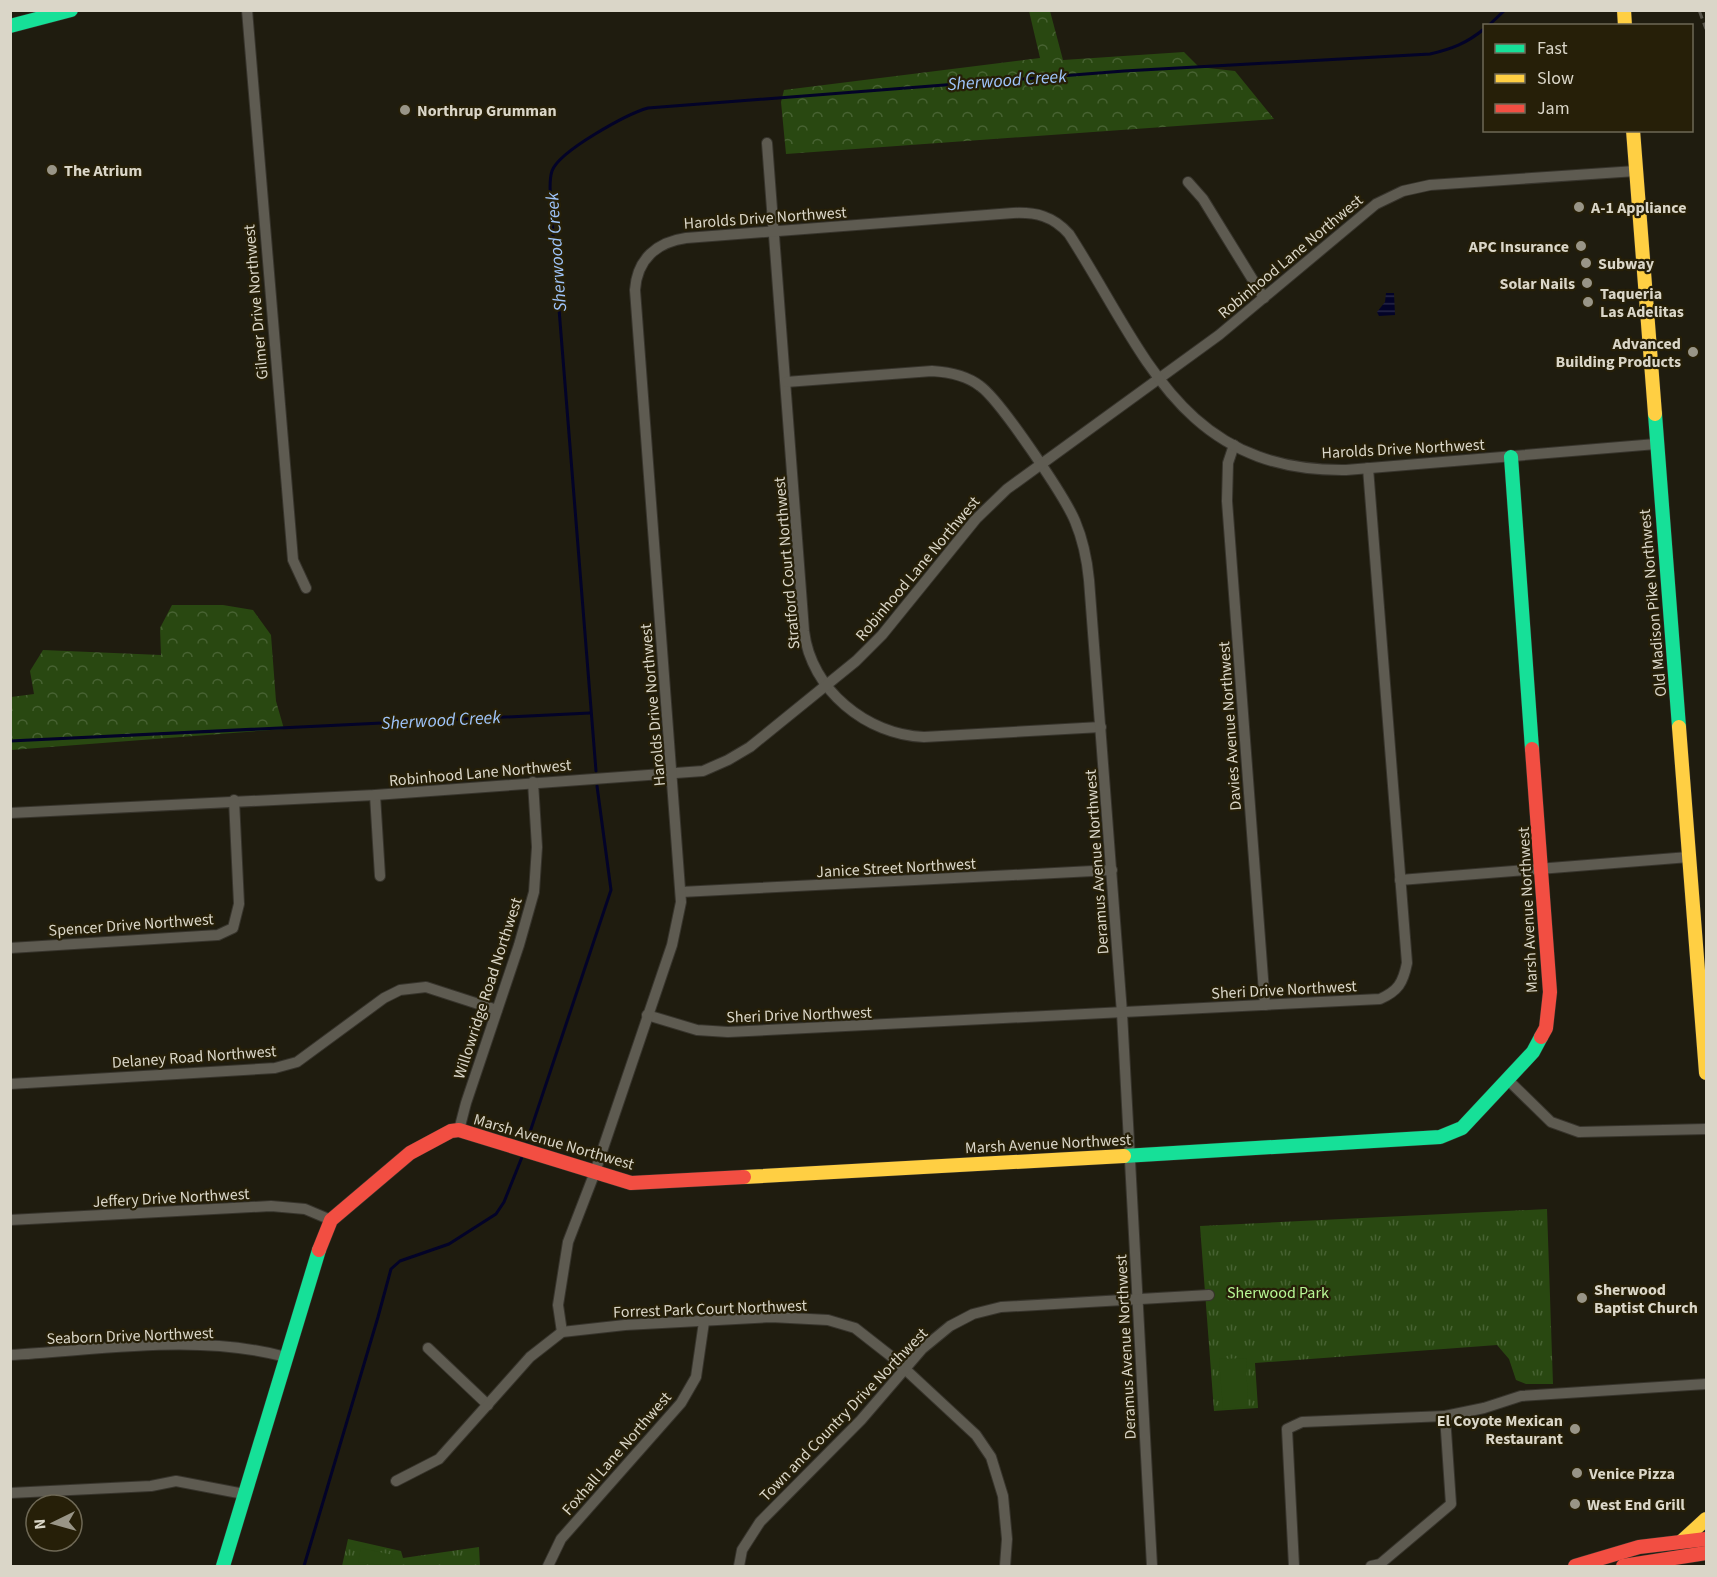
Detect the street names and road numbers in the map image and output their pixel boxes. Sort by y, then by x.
street label: Robinhood Lane Northwest [1214,189,1368,324]
street label: Harolds Drive Northwest [683,201,848,235]
street label: Gilmer Drive Northwest [238,223,274,380]
street label: Harolds Drive Northwest [1321,434,1486,464]
street label: Stratford Court Northwest [768,475,805,650]
street label: Robinhood Lane Northwest [851,491,985,646]
street label: Old Madison Pike Northwest [1634,508,1672,698]
street label: Harolds Drive Northwest [635,622,671,787]
street label: Davies Avenue Northwest [1213,640,1247,811]
street label: Robinhood Lane Northwest [388,754,573,792]
street label: Deramus Avenue Northwest [1080,768,1114,955]
street label: Marsh Avenue Northwest [1513,826,1543,993]
street label: Janice Street Northwest [816,853,977,883]
street label: Willowridge Road Northwest [448,894,528,1082]
street label: Spencer Drive Northwest [48,908,215,942]
street label: Sheri Drive Northwest [1211,975,1358,1005]
street label: Sheri Drive Northwest [726,1001,873,1029]
street label: Delaney Road Northwest [111,1040,278,1074]
street label: Marsh Avenue Northwest [471,1108,637,1176]
street label: Marsh Avenue Northwest [965,1129,1132,1159]
street label: Jeffery Drive Northwest [92,1183,251,1213]
street label: Deramus Avenue Northwest [1110,1253,1142,1440]
street label: Forrest Park Court Northwest [613,1295,808,1323]
street label: Seaborn Drive Northwest [46,1322,214,1350]
street label: Town and Country Drive Northwest [755,1323,933,1506]
street label: Foxhall Lane Northwest [557,1387,677,1520]

